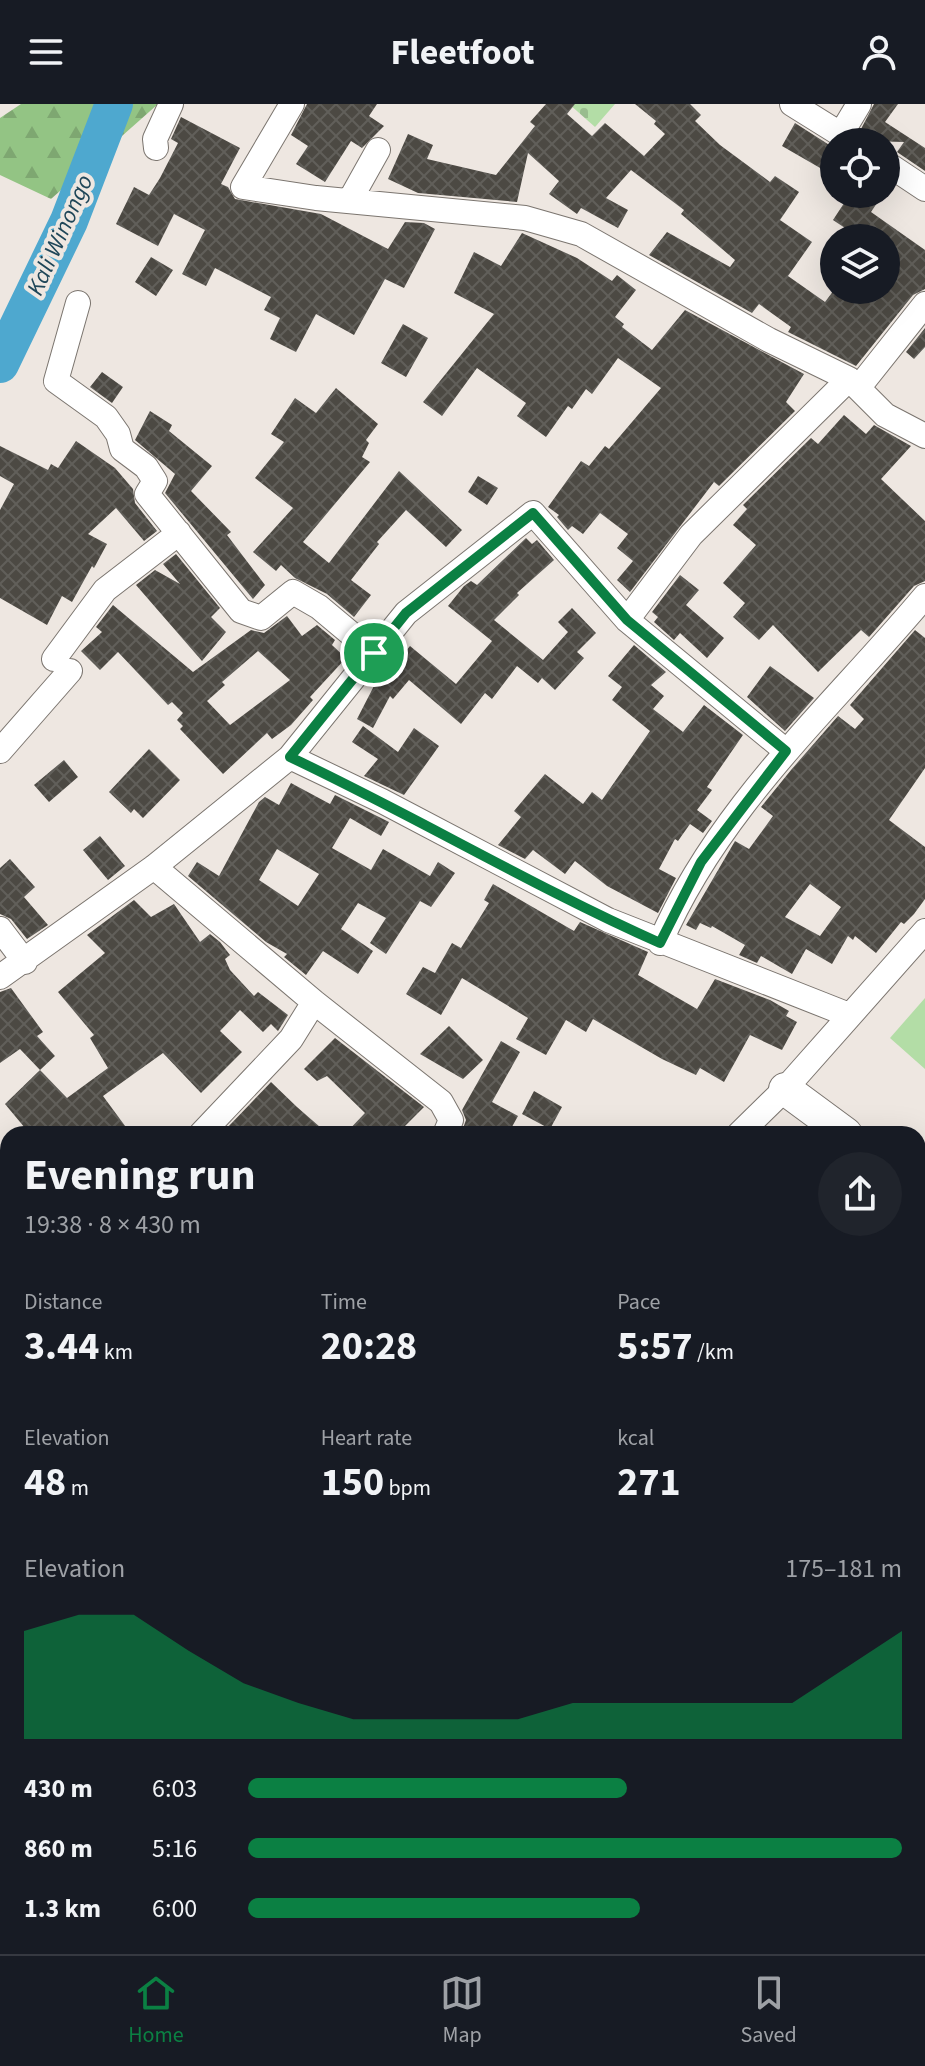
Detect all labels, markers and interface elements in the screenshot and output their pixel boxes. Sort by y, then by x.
text: Fleetfoot [390,27,535,78]
icon: menu [24,30,68,74]
icon: person [857,30,901,74]
map controls [820,128,900,304]
button: locate [820,128,900,208]
water label: Kali Winongo [18,169,102,301]
button: layers [820,224,900,304]
pin [340,619,408,687]
icon: arrive [352,631,396,675]
text: Evening run [24,1144,256,1207]
button: share [818,1152,902,1236]
text: 19:38 · 8 × 430 m [24,1206,201,1243]
text: Distance [24,1286,102,1318]
text: Time [321,1286,367,1318]
text: Pace [617,1286,660,1318]
text: 3.44 [24,1318,99,1375]
text: 20:28 [321,1318,417,1375]
text: 5:57 [617,1318,693,1375]
text: km [99,1336,133,1368]
text: /km [693,1336,734,1368]
text: Elevation [24,1422,110,1454]
text: Heart rate [321,1422,412,1454]
text: kcal [617,1422,654,1454]
text: 48 [24,1454,66,1511]
text: 150 [321,1454,384,1511]
text: 271 [617,1454,681,1511]
text: m [66,1472,89,1504]
text: bpm [384,1472,431,1504]
text: Elevation [24,1550,125,1587]
text: 175–181 m [785,1550,902,1587]
text: 430 m [24,1770,93,1807]
text: 6:03 [152,1770,197,1807]
text: 860 m [24,1830,93,1867]
text: 5:16 [152,1830,197,1867]
text: 1.3 km [24,1890,101,1927]
text: 6:00 [152,1890,197,1927]
tab: Home [128,1971,184,2051]
tab: Map [440,1971,484,2051]
tab: Saved [741,1971,797,2051]

